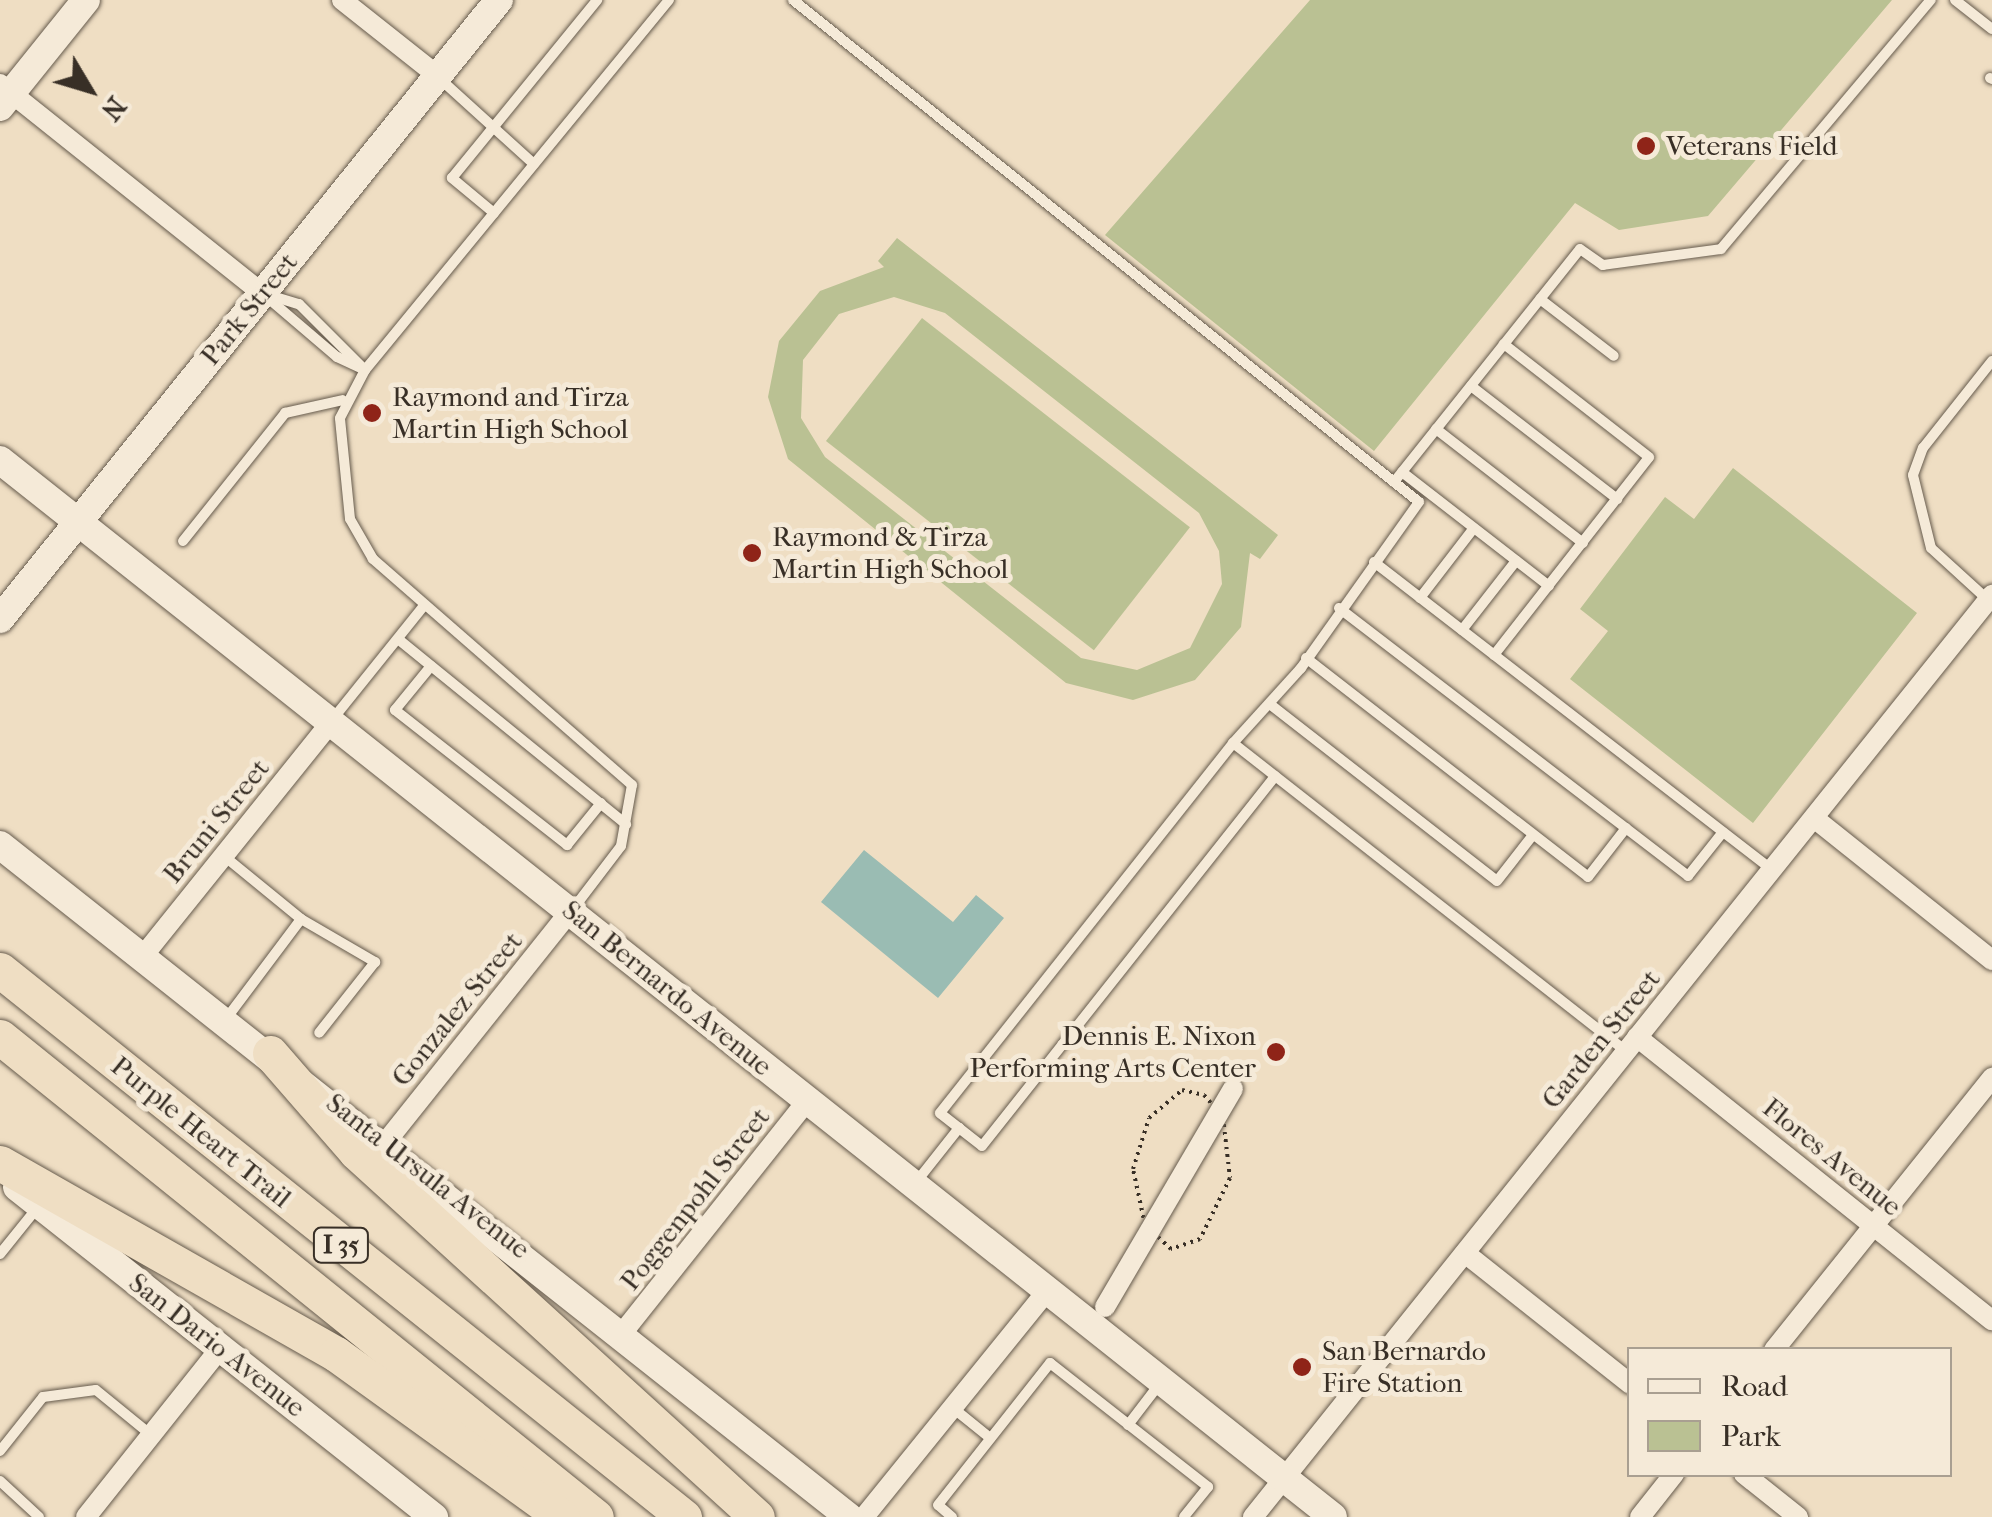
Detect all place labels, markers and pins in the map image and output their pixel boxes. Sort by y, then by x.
place label: Veterans Field [1666,129,1837,163]
marker: Veterans Field [1635,135,1657,157]
place label: Raymond and Tirza Martin High School [392,380,629,446]
marker: Raymond and Tirza Martin High School [361,402,383,424]
place label: Raymond & Tirza Martin High School [772,520,1008,586]
marker: Raymond & Tirza Martin High School [741,542,763,564]
place label: Dennis E. Nixon Performing Arts Center [970,1019,1256,1085]
marker: Dennis E. Nixon Performing Arts Center [1265,1041,1287,1063]
place label: San Bernardo Fire Station [1322,1334,1486,1400]
marker: San Bernardo Fire Station [1291,1356,1313,1378]

